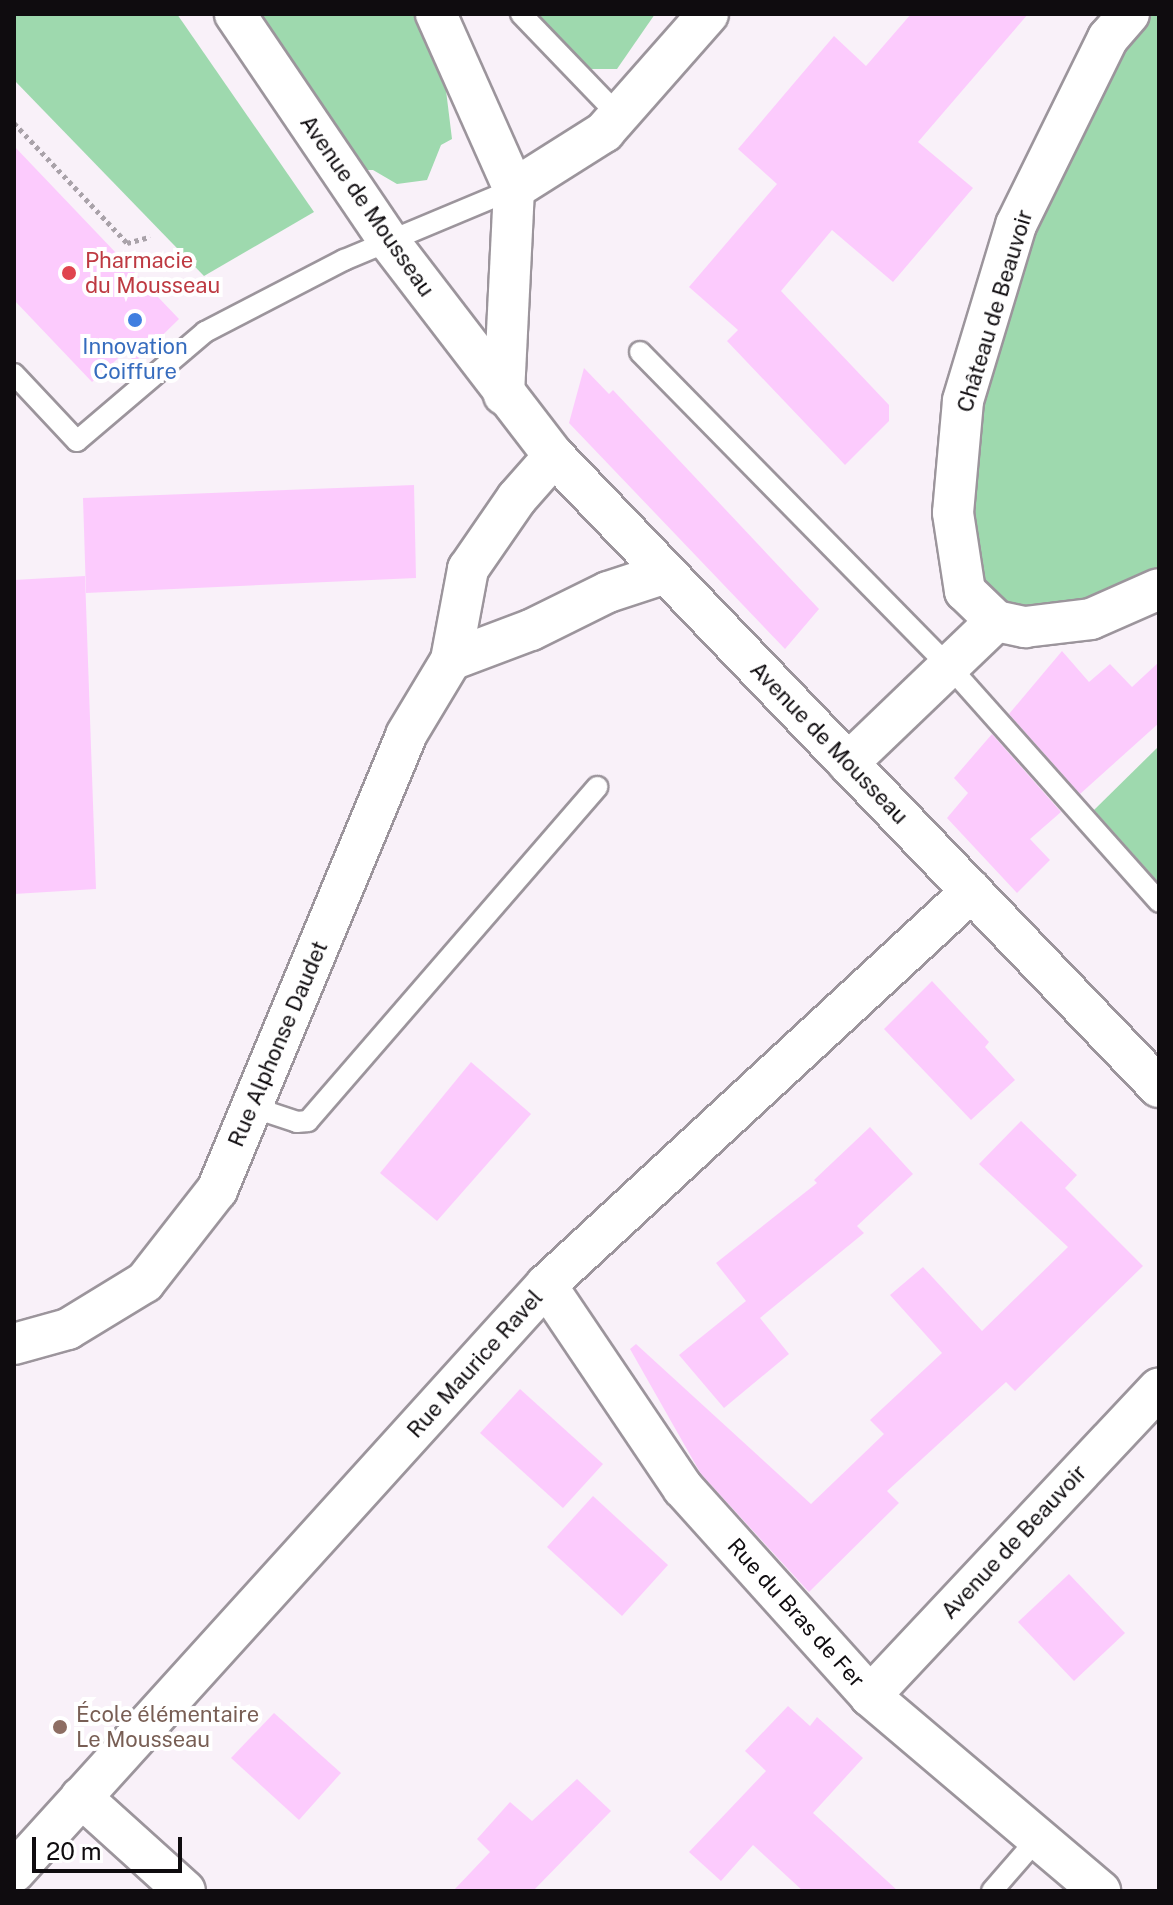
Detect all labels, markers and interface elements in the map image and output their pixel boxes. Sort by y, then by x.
street label: Avenue de Mousseau [294,110,440,302]
street label: Château de Beauvoir [952,206,1038,416]
place label: Pharmacie du Mousseau [85,247,220,298]
marker: Pharmacie du Mousseau [60,264,78,282]
marker: Innovation Coiffure [126,311,144,329]
place label: Innovation Coiffure [82,333,188,384]
street label: Avenue de Mousseau [745,656,913,830]
street label: Rue Alphonse Daudet [223,937,333,1151]
street label: Rue Maurice Ravel [402,1285,548,1443]
street label: Avenue de Beauvoir [936,1459,1092,1625]
street label: Rue du Bras de Fer [722,1533,870,1693]
place label: École élémentaire Le Mousseau [76,1701,260,1752]
marker: École élémentaire Le Mousseau [51,1718,69,1736]
scale bar [36,1821,186,1871]
text: 20 m [46,1837,102,1865]

